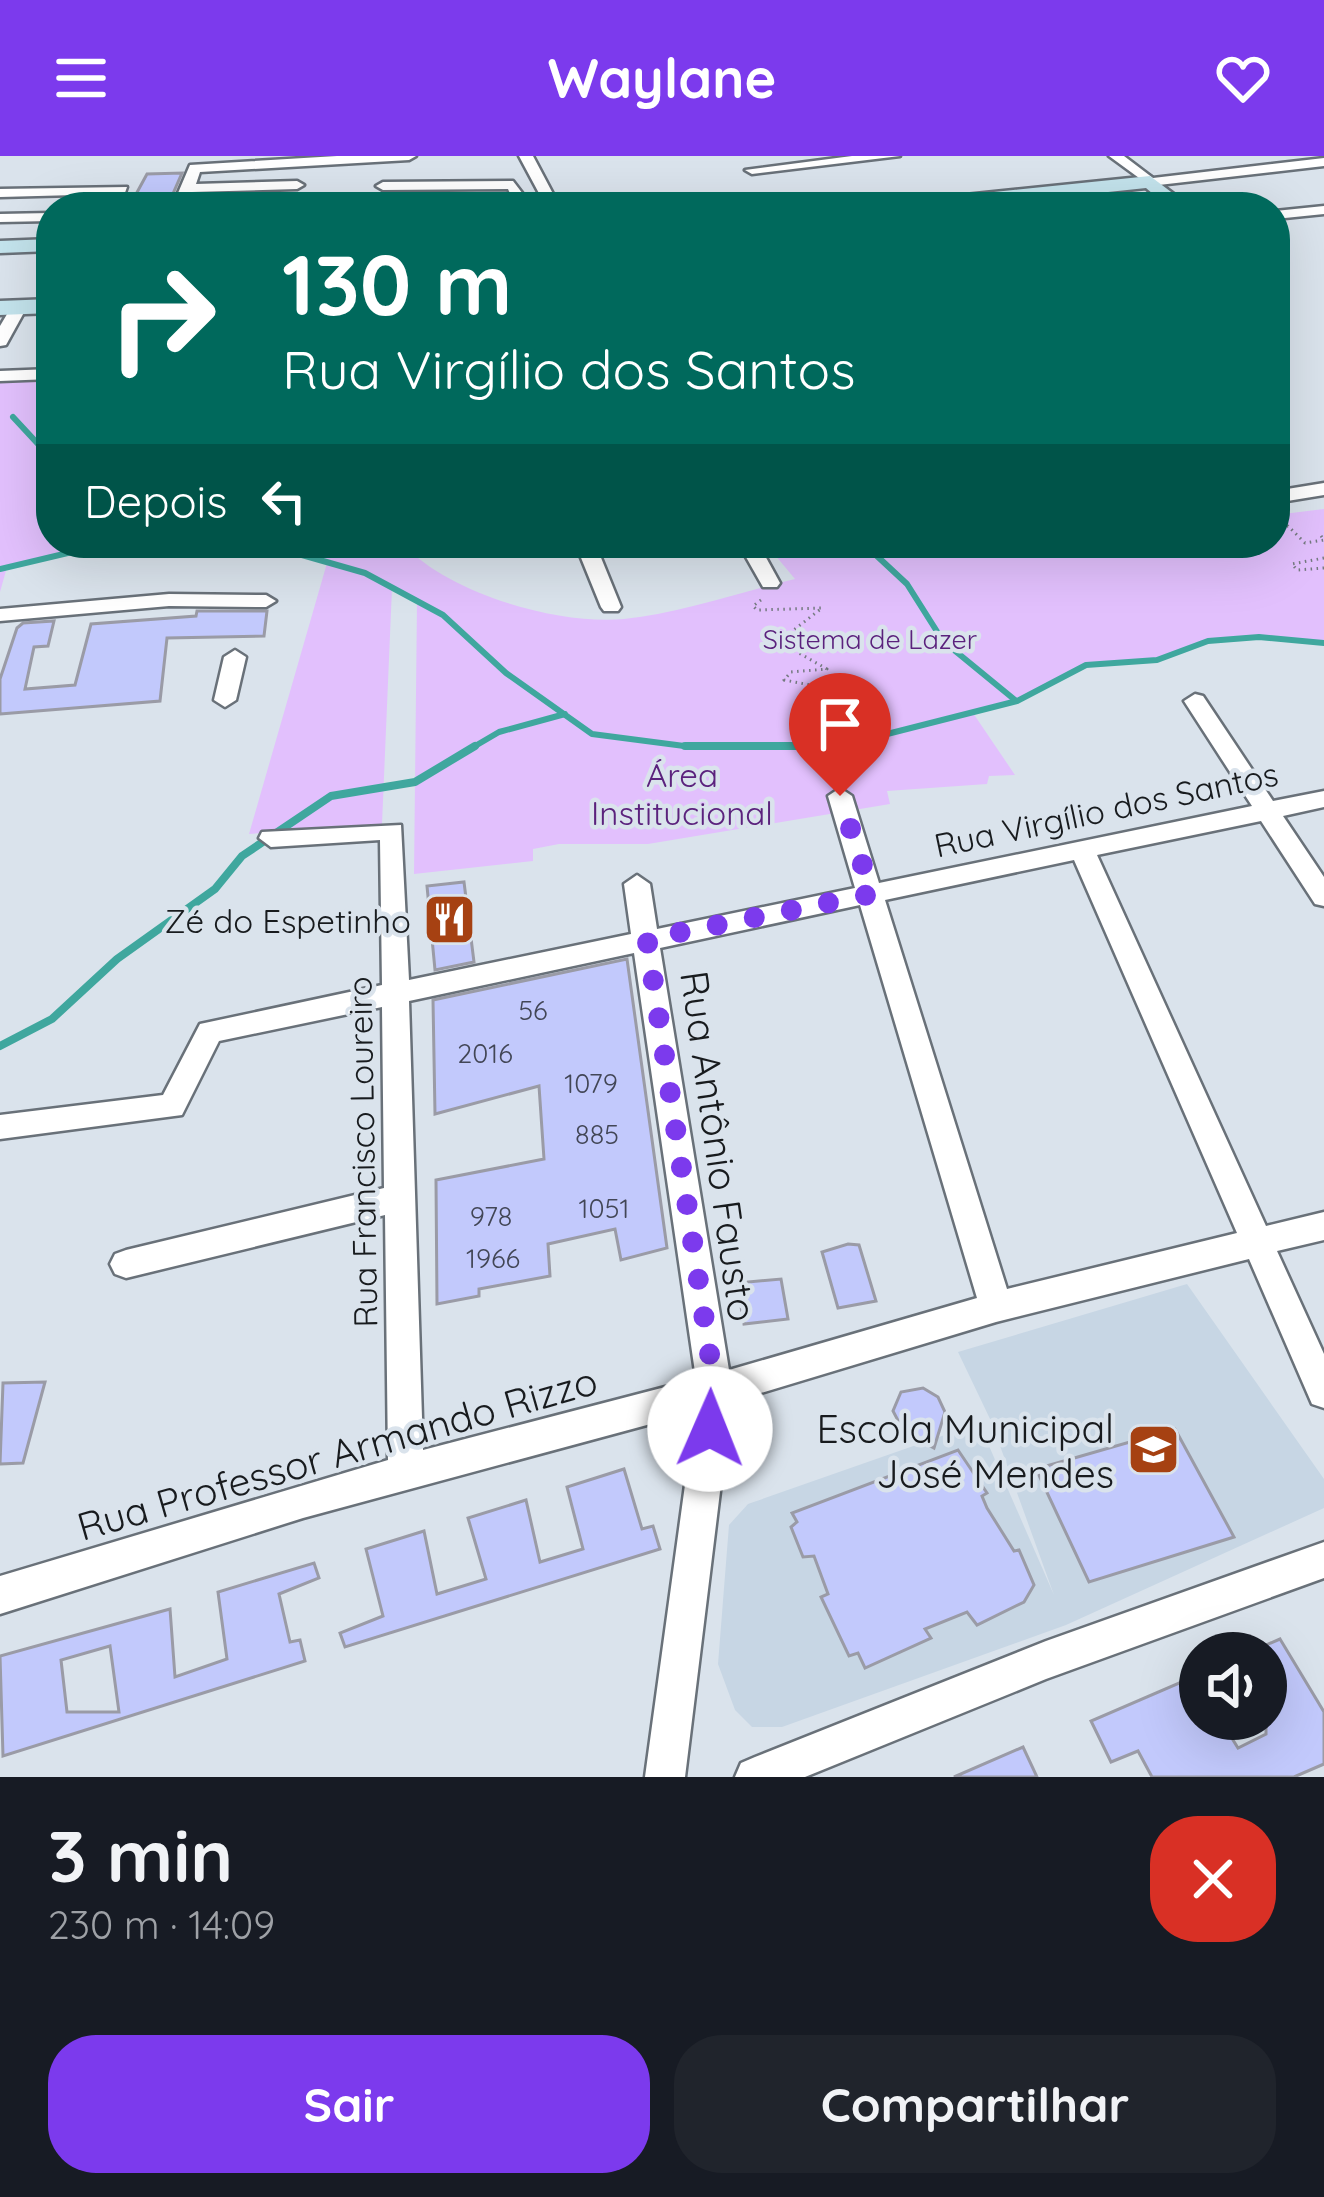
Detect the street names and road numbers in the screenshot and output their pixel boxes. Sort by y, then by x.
street label: Rua Virgílio dos Santos [930,753,1282,865]
street label: Rua Antônio Fausto [670,968,768,1324]
street label: Rua Francisco Loureiro [338,976,386,1328]
street label: Rua Professor Armando Rizzo [71,1355,603,1551]

